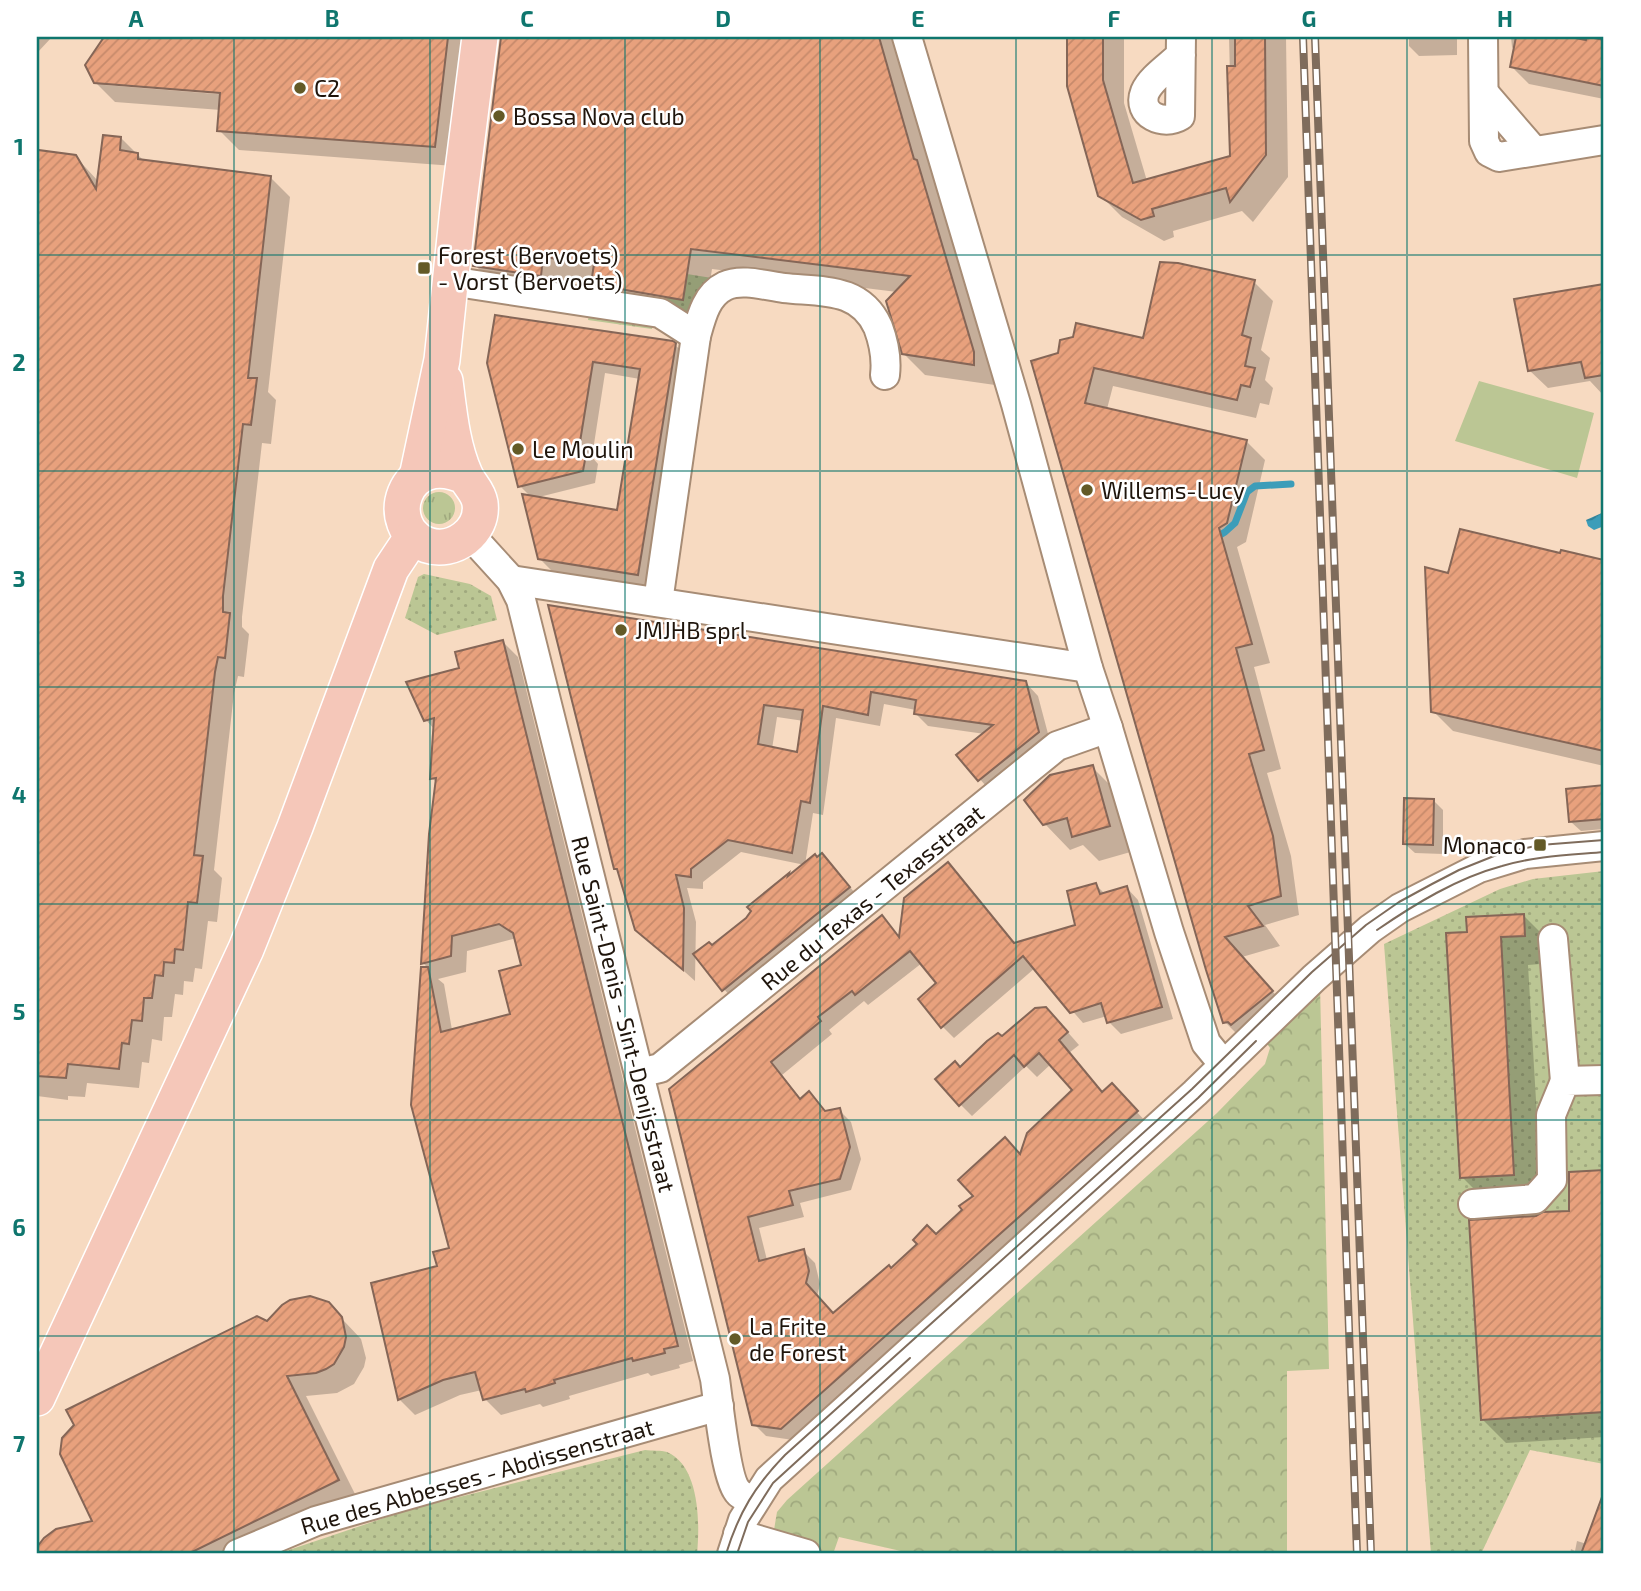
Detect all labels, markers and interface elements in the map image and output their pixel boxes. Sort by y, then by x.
text: A [128,4,144,32]
text: B [325,4,339,32]
text: C [520,4,534,32]
text: D [715,4,731,32]
text: E [911,4,925,32]
text: F [1108,4,1121,32]
text: G [1302,4,1316,32]
text: H [1497,4,1513,32]
place label: C2 [314,74,340,102]
marker: C2 [292,80,308,96]
place label: Bossa Nova club [513,102,685,130]
marker: Bossa Nova club [491,108,507,124]
text: 1 [14,132,24,160]
place label: Forest (Bervoets) - Vorst (Bervoets) [438,241,623,295]
marker: Forest (Bervoets) - Vorst (Bervoets) [416,260,432,276]
text: 2 [12,348,26,376]
place label: Le Moulin [532,435,634,463]
marker: Le Moulin [510,441,526,457]
place label: Willems-Lucy [1101,476,1245,504]
marker: Willems-Lucy [1079,482,1095,498]
text: 3 [12,564,26,592]
place label: JMJHB sprl [635,616,747,644]
marker: JMJHB sprl [613,622,629,638]
text: 4 [12,780,26,808]
street label: Rue du Texas - Texasstraat [755,798,989,996]
place label: Monaco [1443,831,1526,859]
street label: Rue Saint-Denis - Sint-Denijsstraat [566,833,682,1195]
marker: Monaco [1532,837,1548,853]
text: 5 [13,997,25,1025]
text: 6 [12,1213,26,1241]
place label: La Frite de Forest [749,1312,847,1366]
marker: La Frite de Forest [727,1331,743,1347]
street label: Rue des Abbesses - Abdissenstraat [297,1412,657,1540]
text: 7 [13,1429,25,1457]

